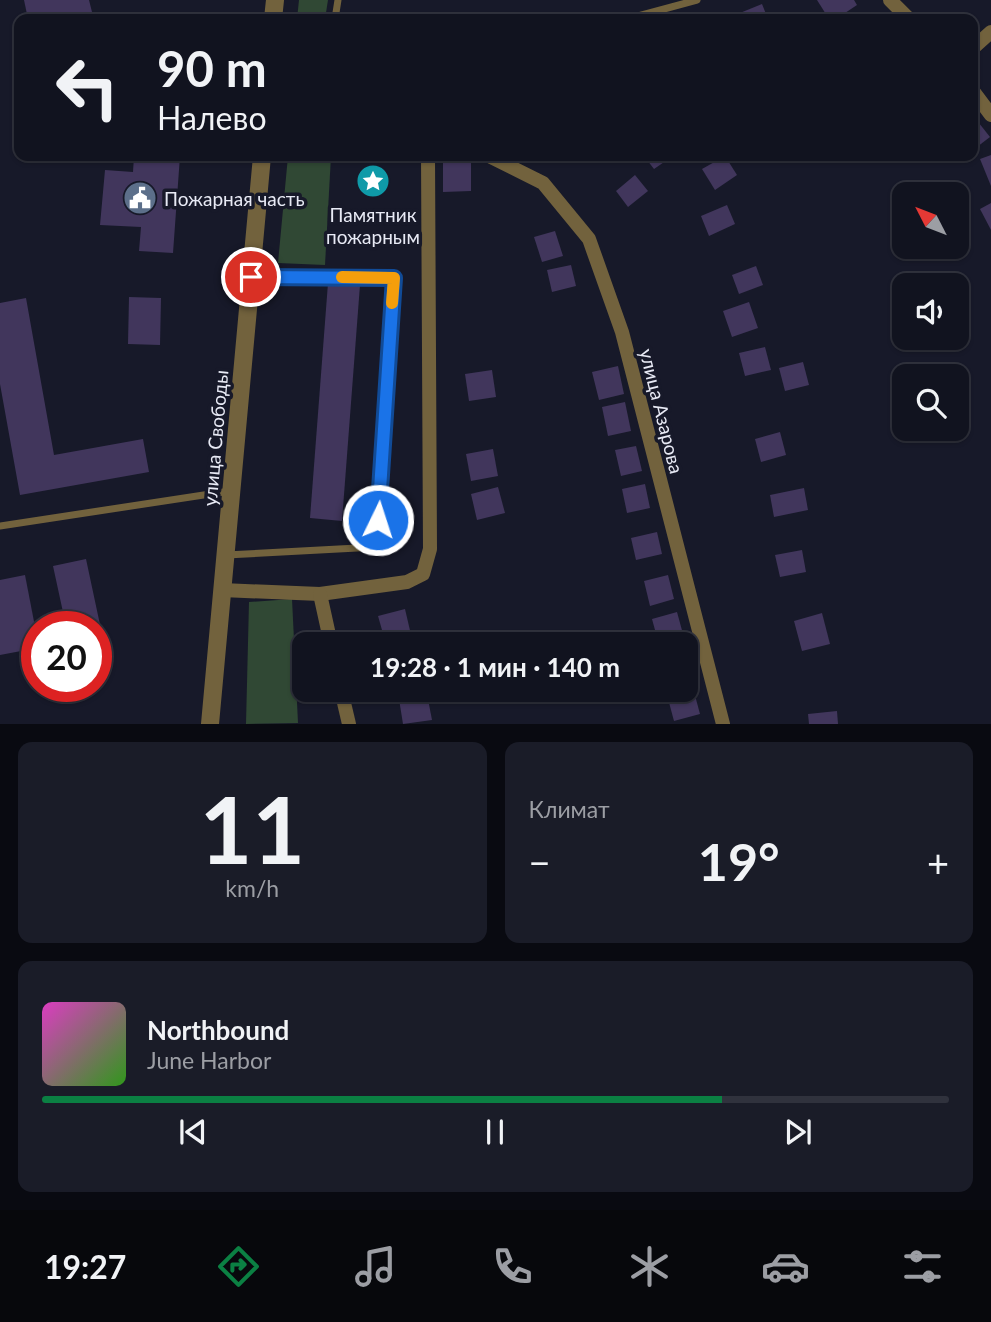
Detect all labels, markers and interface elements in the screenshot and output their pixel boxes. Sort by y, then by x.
text: 90 m [157,39,267,97]
icon: left [42,42,133,133]
text: Налево [157,98,267,137]
place icon: Памятник пожарным [354,162,392,200]
public building icon: Пожарная часть [121,179,159,217]
north arrow [892,182,970,259]
map controls [892,182,969,441]
place label: Пожарная часть [164,187,305,210]
place label: Памятник пожарным [326,203,420,248]
pin [221,247,281,307]
icon: arrive [232,258,270,296]
button: sound [892,273,969,350]
street label: улица Азарова [635,346,689,476]
button: search [892,364,969,441]
street label: улица Свободы [198,369,232,507]
position arrow [341,483,415,557]
speed limit sign: 20 [21,611,112,702]
text: 19:28 · 1 мин · 140 m [370,651,620,683]
text: 11 [199,774,305,883]
text: Климат [529,795,610,823]
text: 19° [698,830,780,892]
text: − [529,839,551,885]
text: + [927,839,949,885]
text: km/h [225,874,279,902]
text: Northbound [147,1014,289,1046]
text: June Harbor [147,1046,271,1074]
icon: previous [174,1113,212,1151]
icon: pause [476,1113,514,1151]
icon: next [779,1113,817,1151]
icon: directions [214,1242,263,1291]
icon: music [351,1242,400,1291]
icon: phone [488,1242,537,1291]
icon: climate [625,1242,674,1291]
icon: car [761,1242,810,1291]
icon: filters [898,1242,947,1291]
text: 19:27 [44,1247,126,1286]

